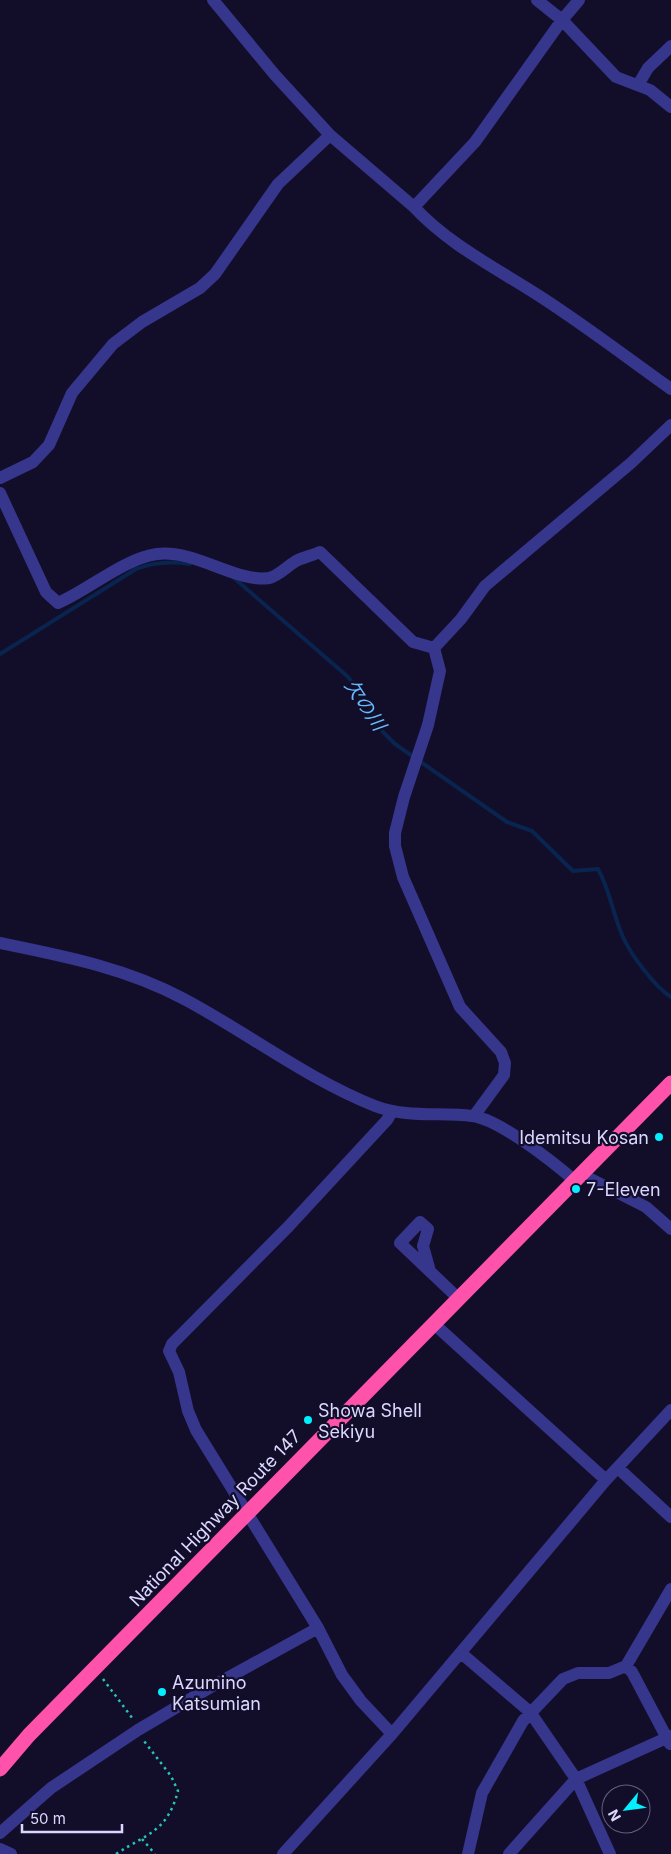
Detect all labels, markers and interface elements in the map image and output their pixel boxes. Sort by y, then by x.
water label: 欠の川 [340,675,392,737]
place label: Idemitsu Kosan [519,1127,649,1148]
marker: Idemitsu Kosan [653,1131,665,1143]
place label: 7-Eleven [586,1179,661,1200]
marker: 7-Eleven [570,1183,582,1195]
place label: Showa Shell Sekiyu [318,1400,422,1442]
marker: Showa Shell Sekiyu [302,1414,314,1426]
street label: National Highway Route 147 [125,1425,305,1611]
place label: Azumino Katsumian [172,1672,261,1714]
marker: Azumino Katsumian [156,1686,168,1698]
north arrow [601,1784,651,1834]
scale bar [22,1802,122,1834]
text: N [604,1807,624,1824]
text: 50 m [30,1809,66,1828]

